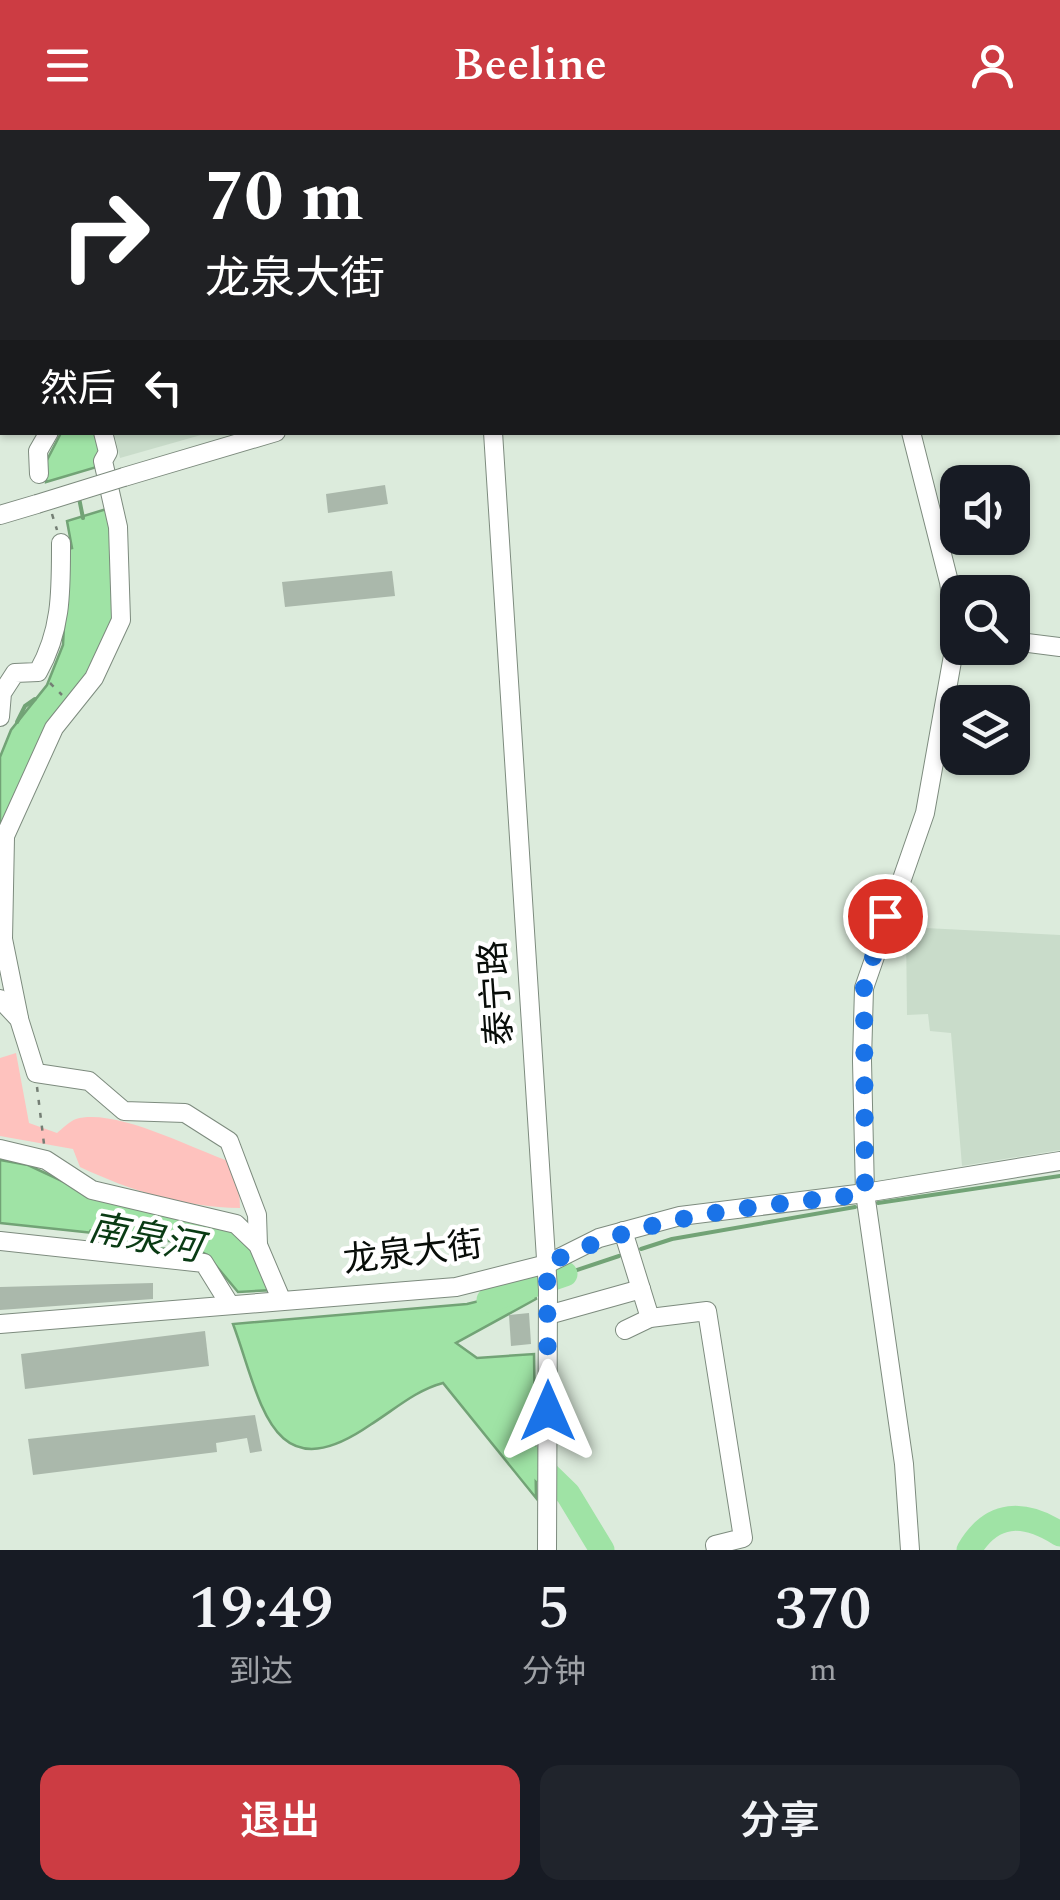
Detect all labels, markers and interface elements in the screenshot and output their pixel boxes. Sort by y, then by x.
text: Beeline [453,31,607,100]
icon: menu [40,38,95,93]
icon: person [965,38,1020,93]
text: 70 m [205,145,364,251]
icon: right [40,170,170,300]
text: 龙泉大街 [205,245,385,314]
icon: left [136,360,191,415]
text: 然后 [40,361,116,419]
map controls [940,465,1030,775]
button: sound [940,465,1030,555]
button: search [940,575,1030,665]
button: layers [940,685,1030,775]
pin [843,874,928,959]
icon: arrive [858,889,913,944]
street label: 泰宁路 [467,939,527,1047]
water label: 南泉河 [84,1200,213,1280]
street label: 龙泉大街 [340,1218,486,1288]
position arrow [496,1359,600,1463]
text: 19:49 [189,1563,333,1655]
text: 5 [538,1563,570,1655]
text: 370 [775,1564,871,1656]
text: m [809,1646,837,1695]
text: 到达 [229,1648,293,1697]
text: 分钟 [522,1648,586,1697]
button: 退出 [40,1765,520,1880]
button: 分享 [540,1765,1020,1880]

